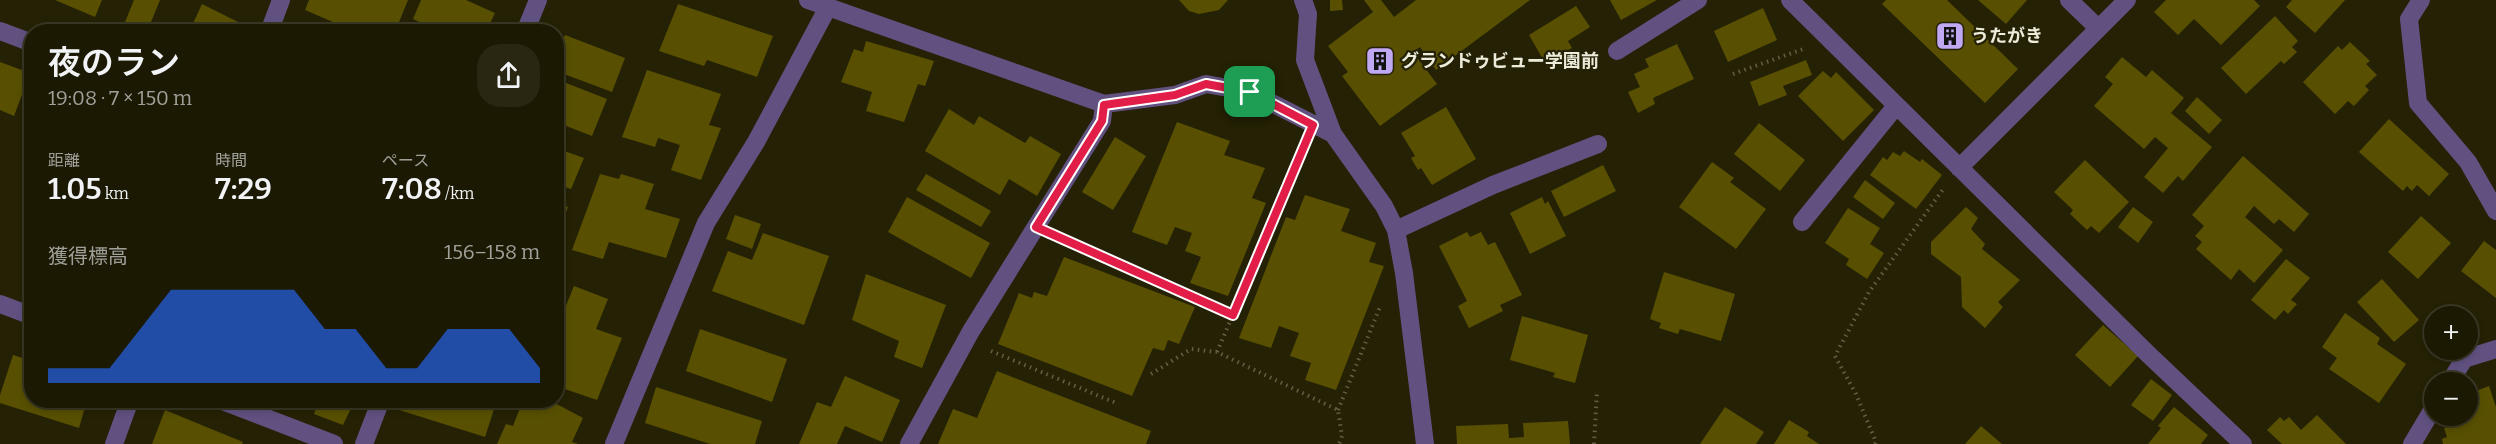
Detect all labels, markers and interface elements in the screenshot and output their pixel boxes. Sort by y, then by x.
building icon: うたがき [1934,20,1966,52]
place label: うたがき [1971,25,2043,47]
text: 夜のラン [48,43,180,83]
button: share [477,44,540,107]
building icon: グランドゥビュー学園前 [1364,45,1396,77]
place label: グランドゥビュー学園前 [1401,50,1599,72]
pin [1224,66,1275,117]
icon: arrive [1233,75,1266,108]
text: 19:08 · 7 × 150 m [48,86,192,110]
text: 距離 [48,151,80,170]
text: 時間 [215,151,247,170]
text: ペース [382,151,429,170]
text: 1.05 [48,171,102,207]
text: 7:29 [215,171,272,207]
text: 7:08 [382,171,442,207]
text: km [102,184,129,203]
text: /km [442,184,474,203]
text: 156–158 m [444,240,540,264]
text: 獲得標高 [48,244,128,268]
map controls [2424,306,2478,426]
button: + [2424,306,2478,360]
button: − [2424,372,2478,426]

